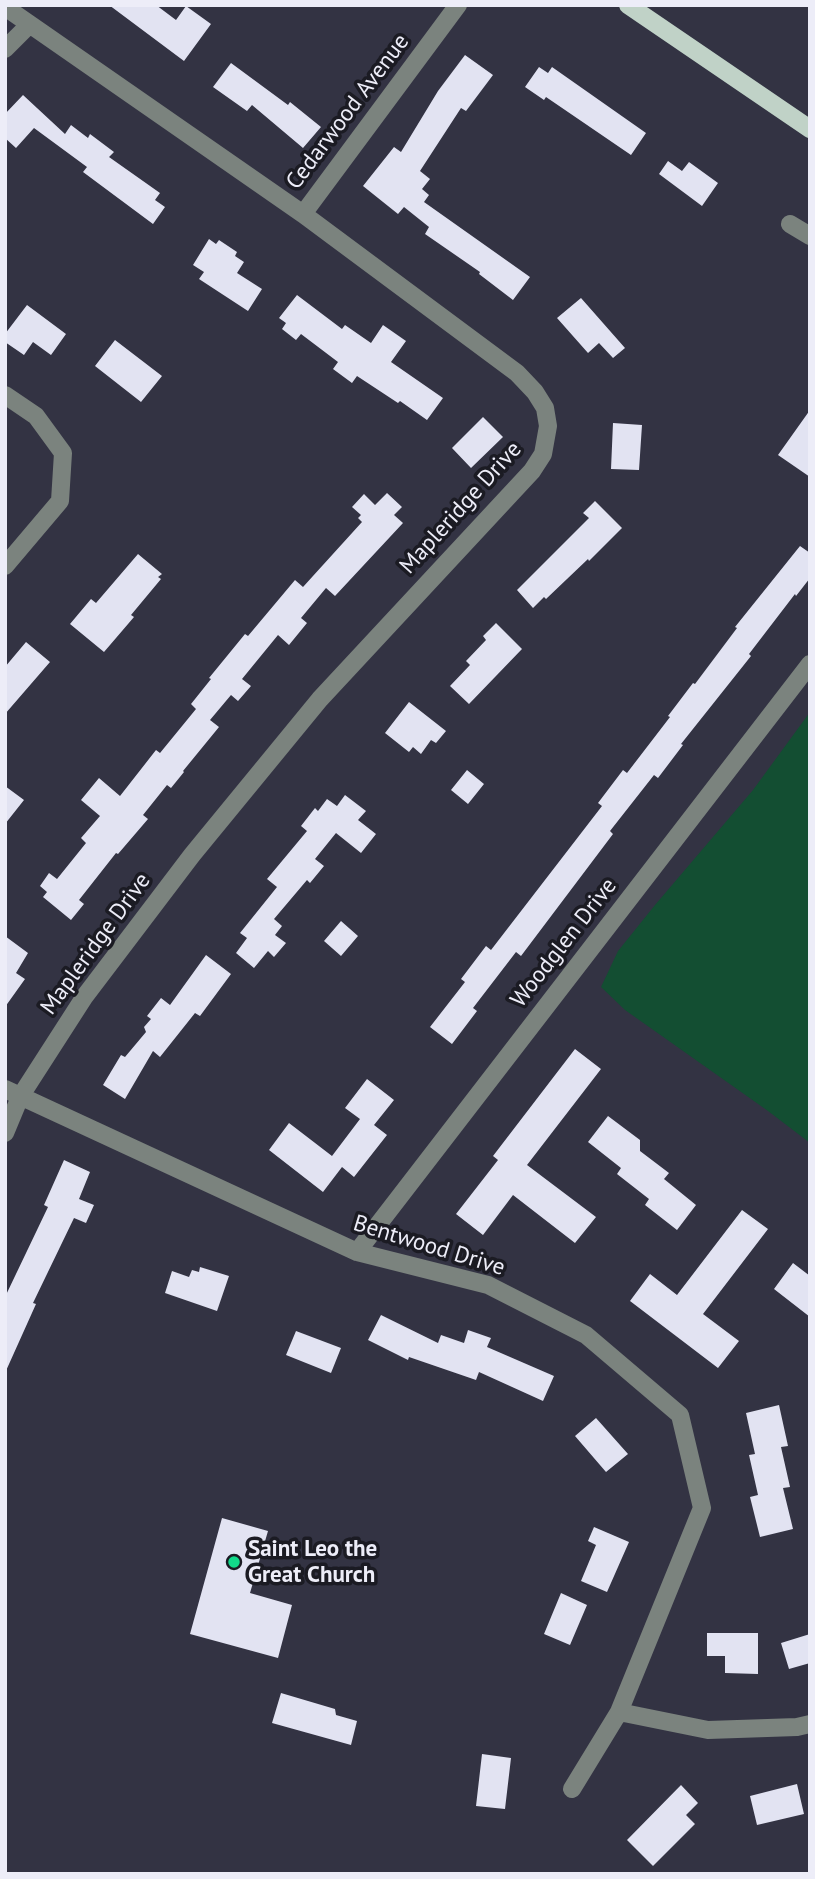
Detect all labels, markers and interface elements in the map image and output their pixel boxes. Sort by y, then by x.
street label: Cedarwood Avenue [281,29,415,195]
street label: Mapleridge Drive [394,436,528,580]
street label: Mapleridge Drive [35,868,157,1020]
street label: Woodglen Drive [505,873,623,1013]
street label: Bentwood Drive [350,1210,508,1282]
place label: Saint Leo the Great Church [248,1535,377,1589]
marker: Saint Leo the Great Church [226,1554,242,1570]

